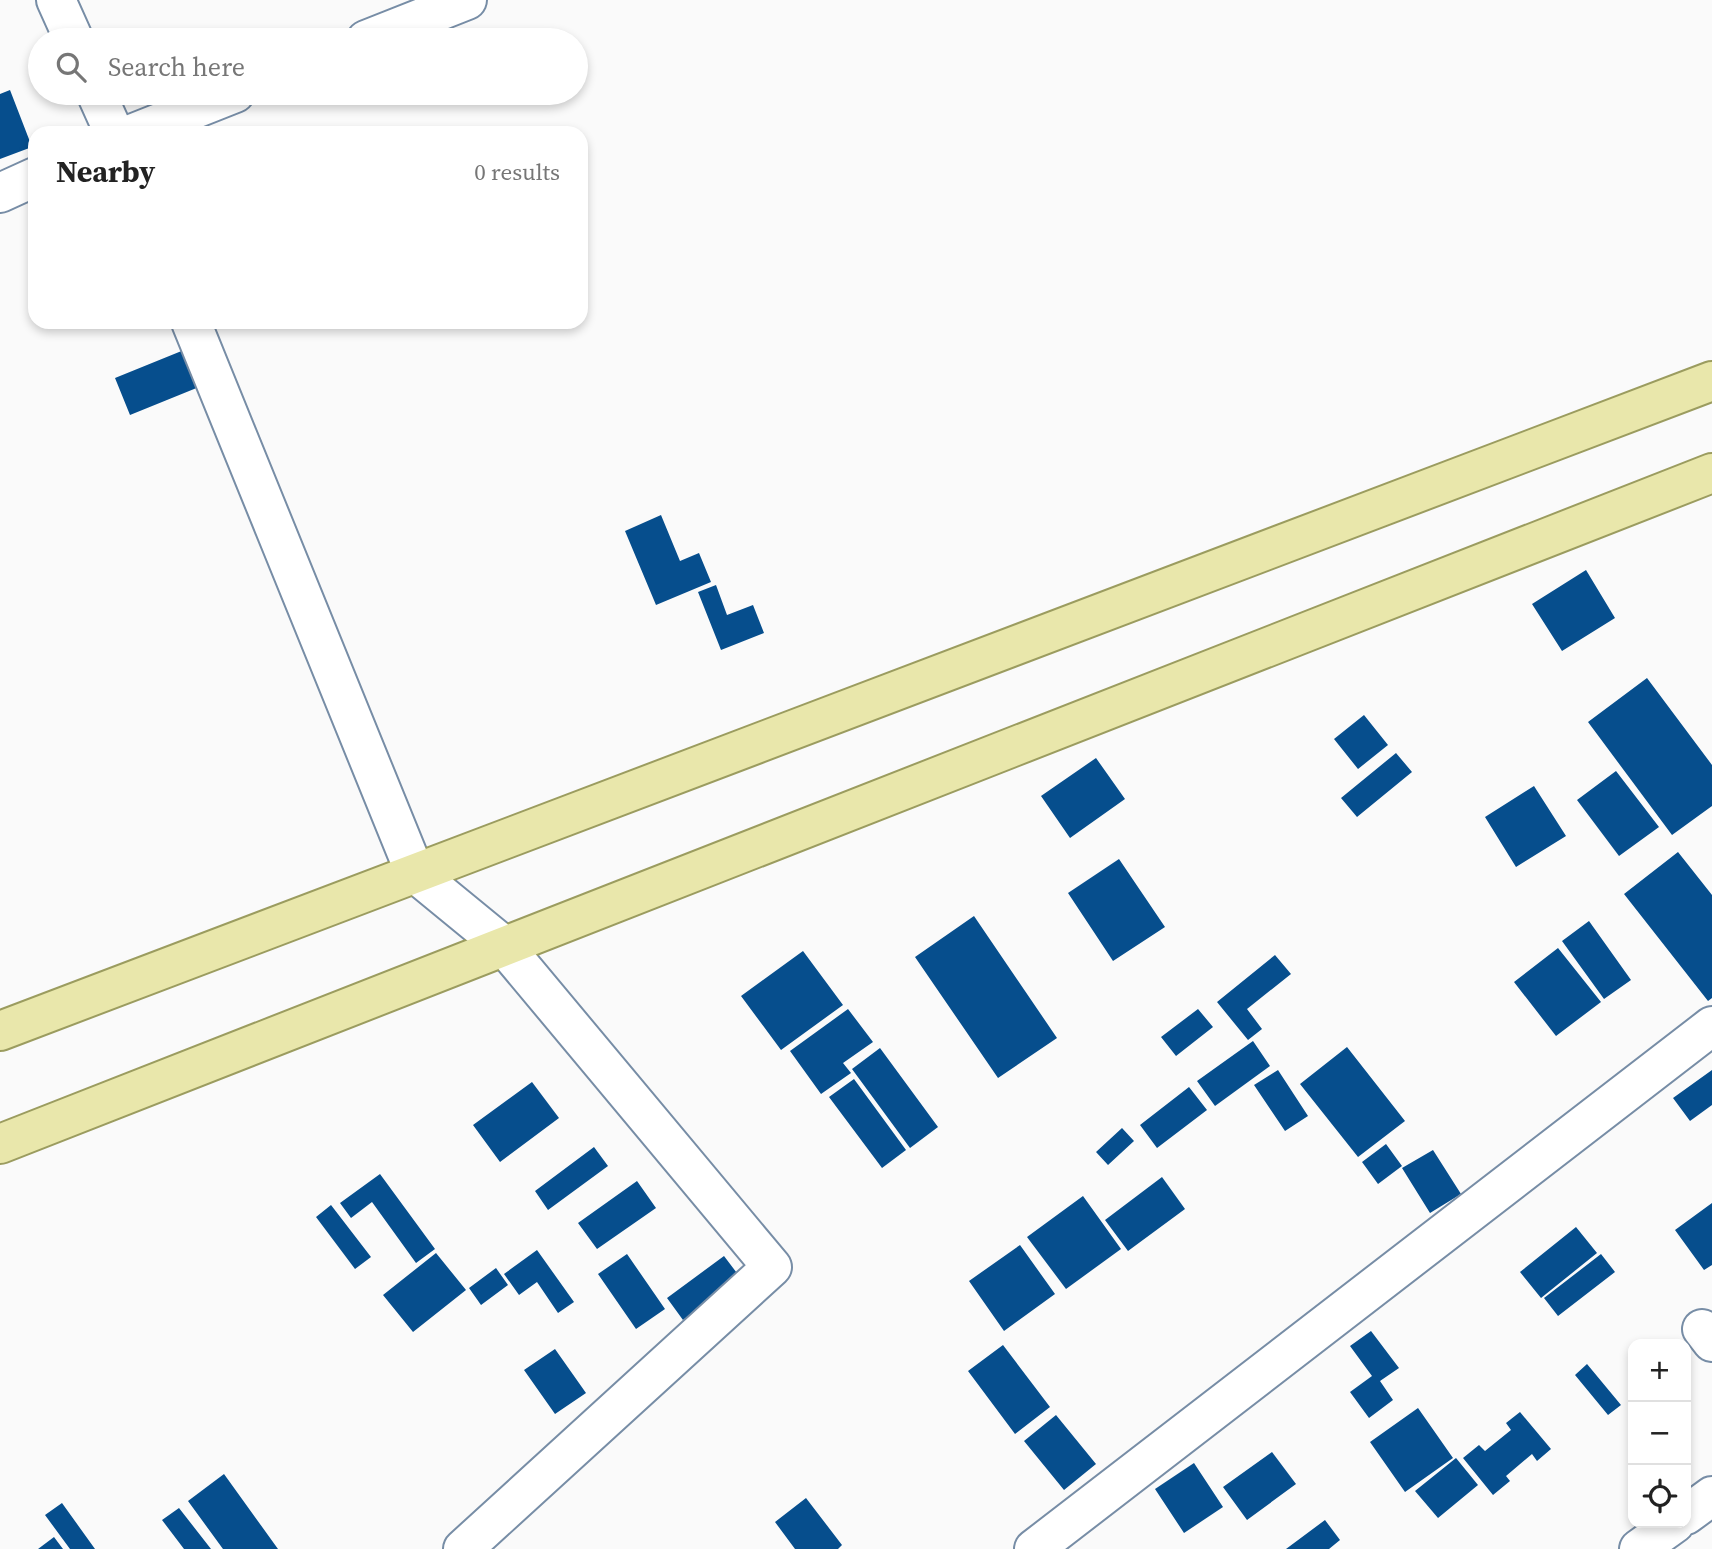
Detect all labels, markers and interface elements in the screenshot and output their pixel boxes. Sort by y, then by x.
search box [28,28,588,105]
icon: search [52,48,90,86]
text: Search here [108,49,245,85]
text: Nearby [56,151,155,192]
text: 0 results [474,156,560,188]
map controls [1628,1339,1691,1528]
button: + [1628,1339,1691,1402]
button: − [1628,1402,1691,1465]
button: locate [1628,1465,1691,1528]

